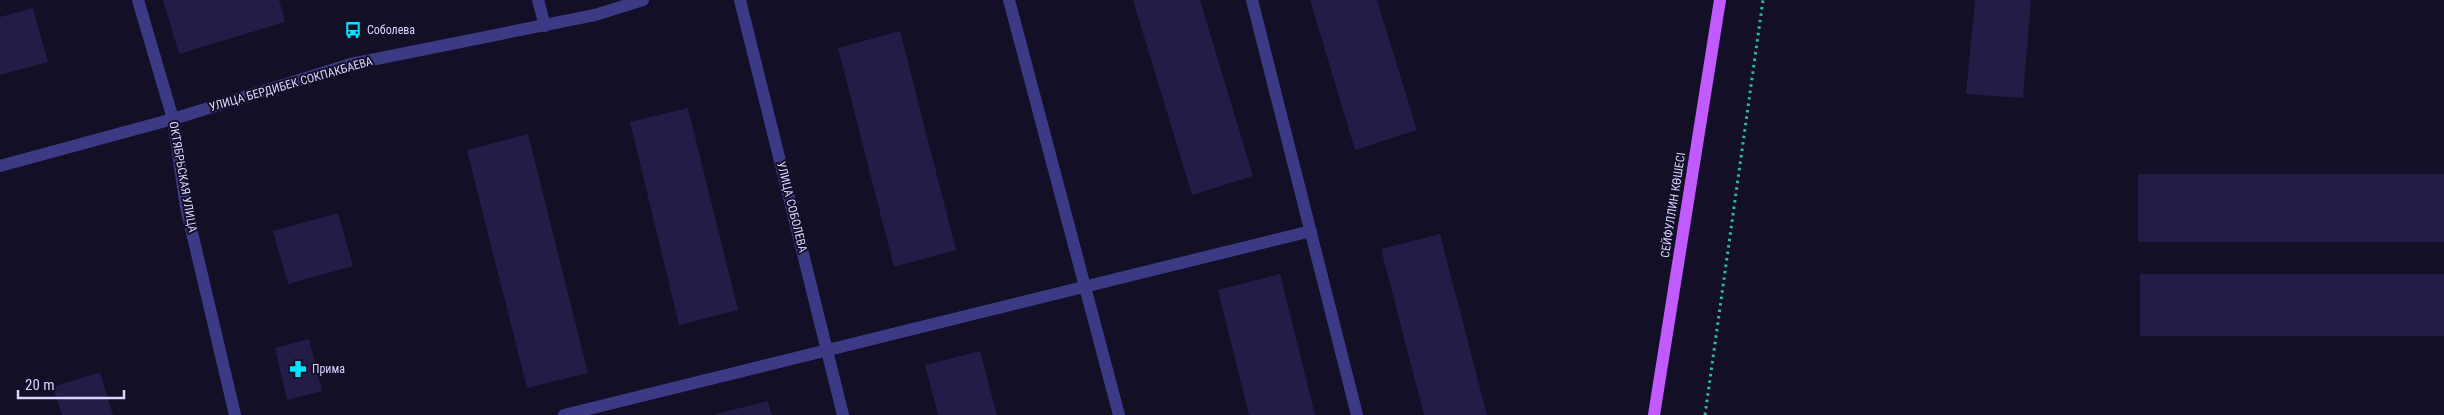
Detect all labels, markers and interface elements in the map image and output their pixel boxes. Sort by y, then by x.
bus stop icon: Соболева [343,20,363,40]
place label: Соболева [367,23,415,37]
street label: УЛИЦА БЕРДИБЕК СОКПАКБАЕВА [208,54,374,114]
street label: ОКТЯБРЬСКАЯ УЛИЦА [166,120,200,234]
street label: СЕЙФУЛЛИН КӨШЕСІ [1657,151,1688,259]
street label: УЛИЦА СОБОЛЕВА [774,160,810,254]
pharmacy icon: Прима [288,359,308,379]
place label: Прима [312,362,345,376]
scale bar [18,368,124,400]
text: 20 m [25,376,55,394]

